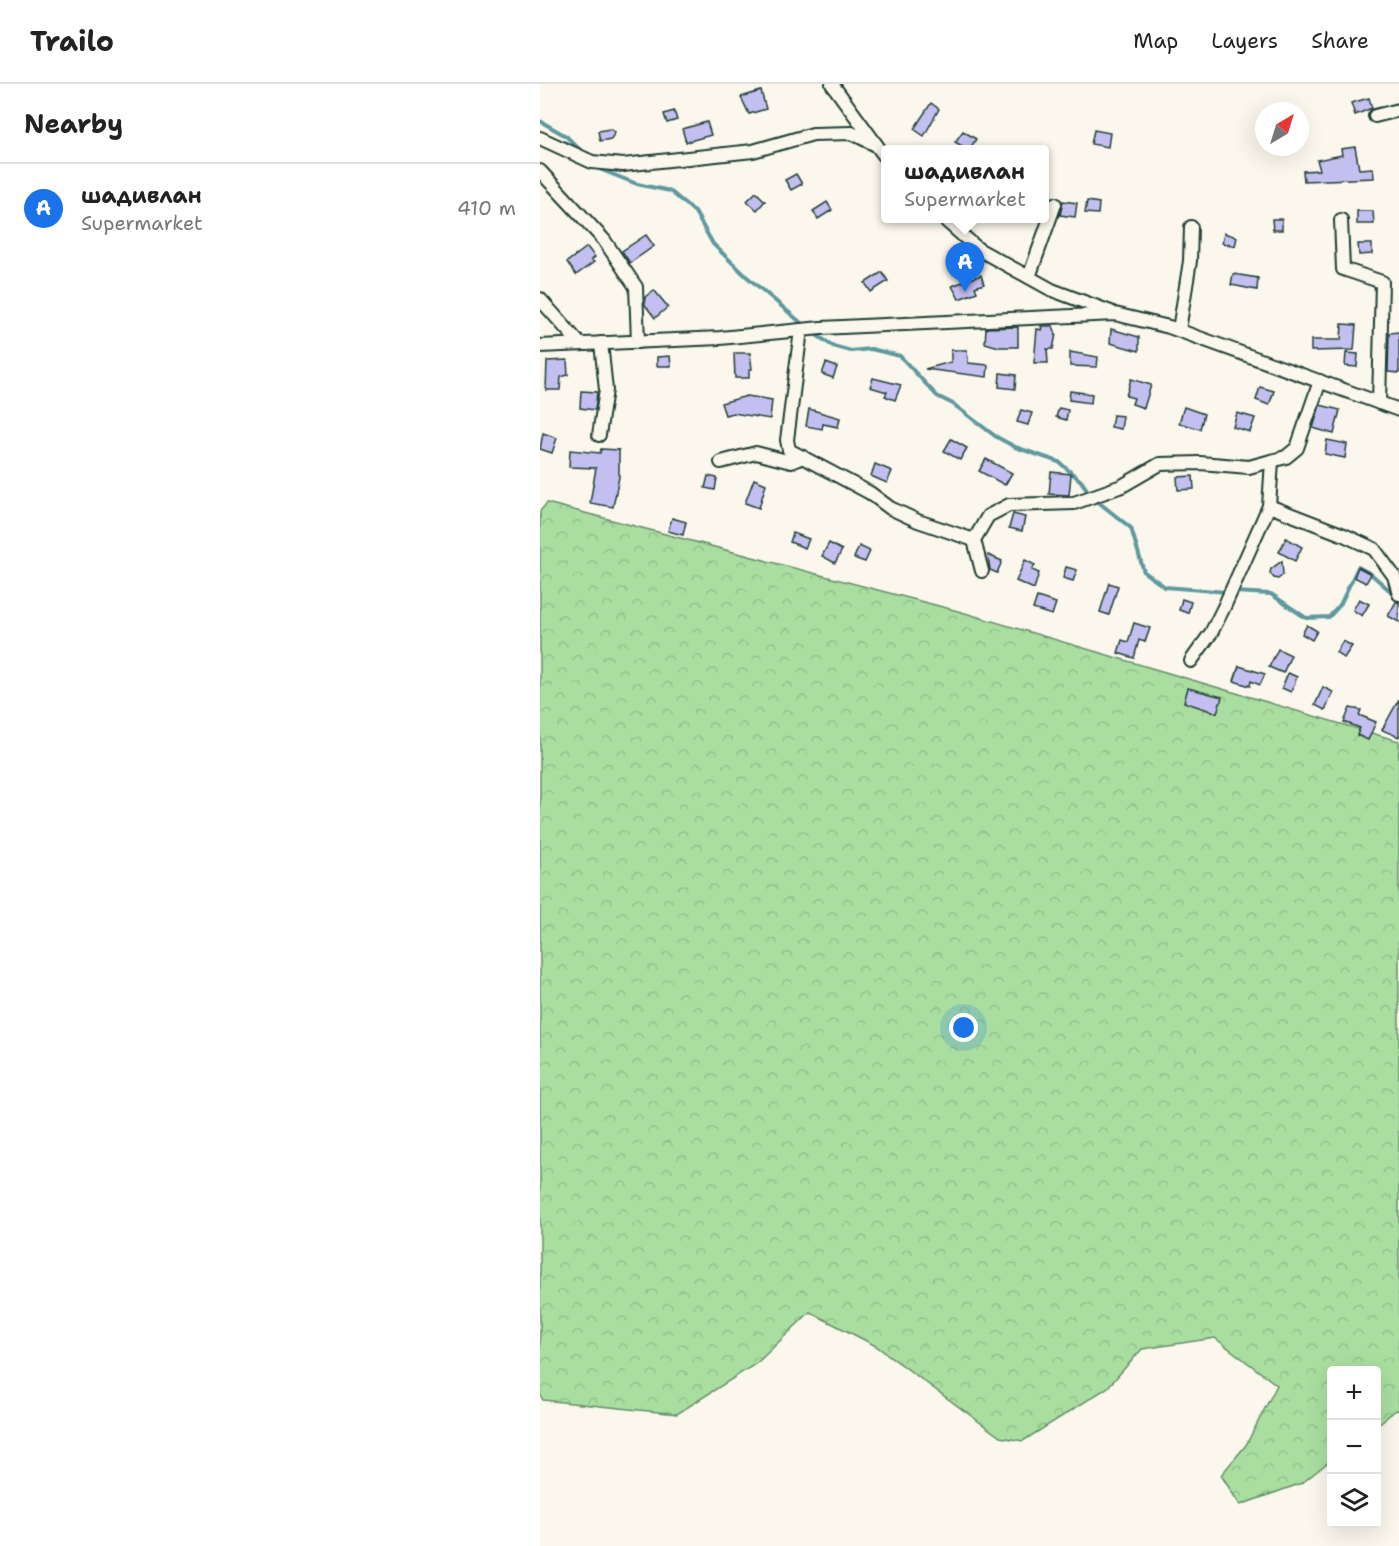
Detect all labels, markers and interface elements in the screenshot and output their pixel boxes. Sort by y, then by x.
text: Trailo [30,22,114,60]
text: Map [1133,27,1178,55]
text: Layers [1211,27,1278,55]
text: Share [1311,27,1369,55]
north arrow [1255,102,1309,156]
text: Nearby [24,106,123,141]
popup [881,145,1049,223]
text: шадивлан [904,157,1025,186]
text: шадивлан [81,181,202,210]
text: Supermarket [904,186,1026,212]
text: A [36,195,51,221]
text: 410 m [457,195,516,221]
text: Supermarket [81,210,203,236]
pin: A [946,242,984,292]
your location [949,1013,978,1042]
map controls [1327,1366,1381,1528]
button: + [1327,1366,1381,1420]
button: − [1327,1420,1381,1474]
button: layers [1327,1474,1381,1528]

